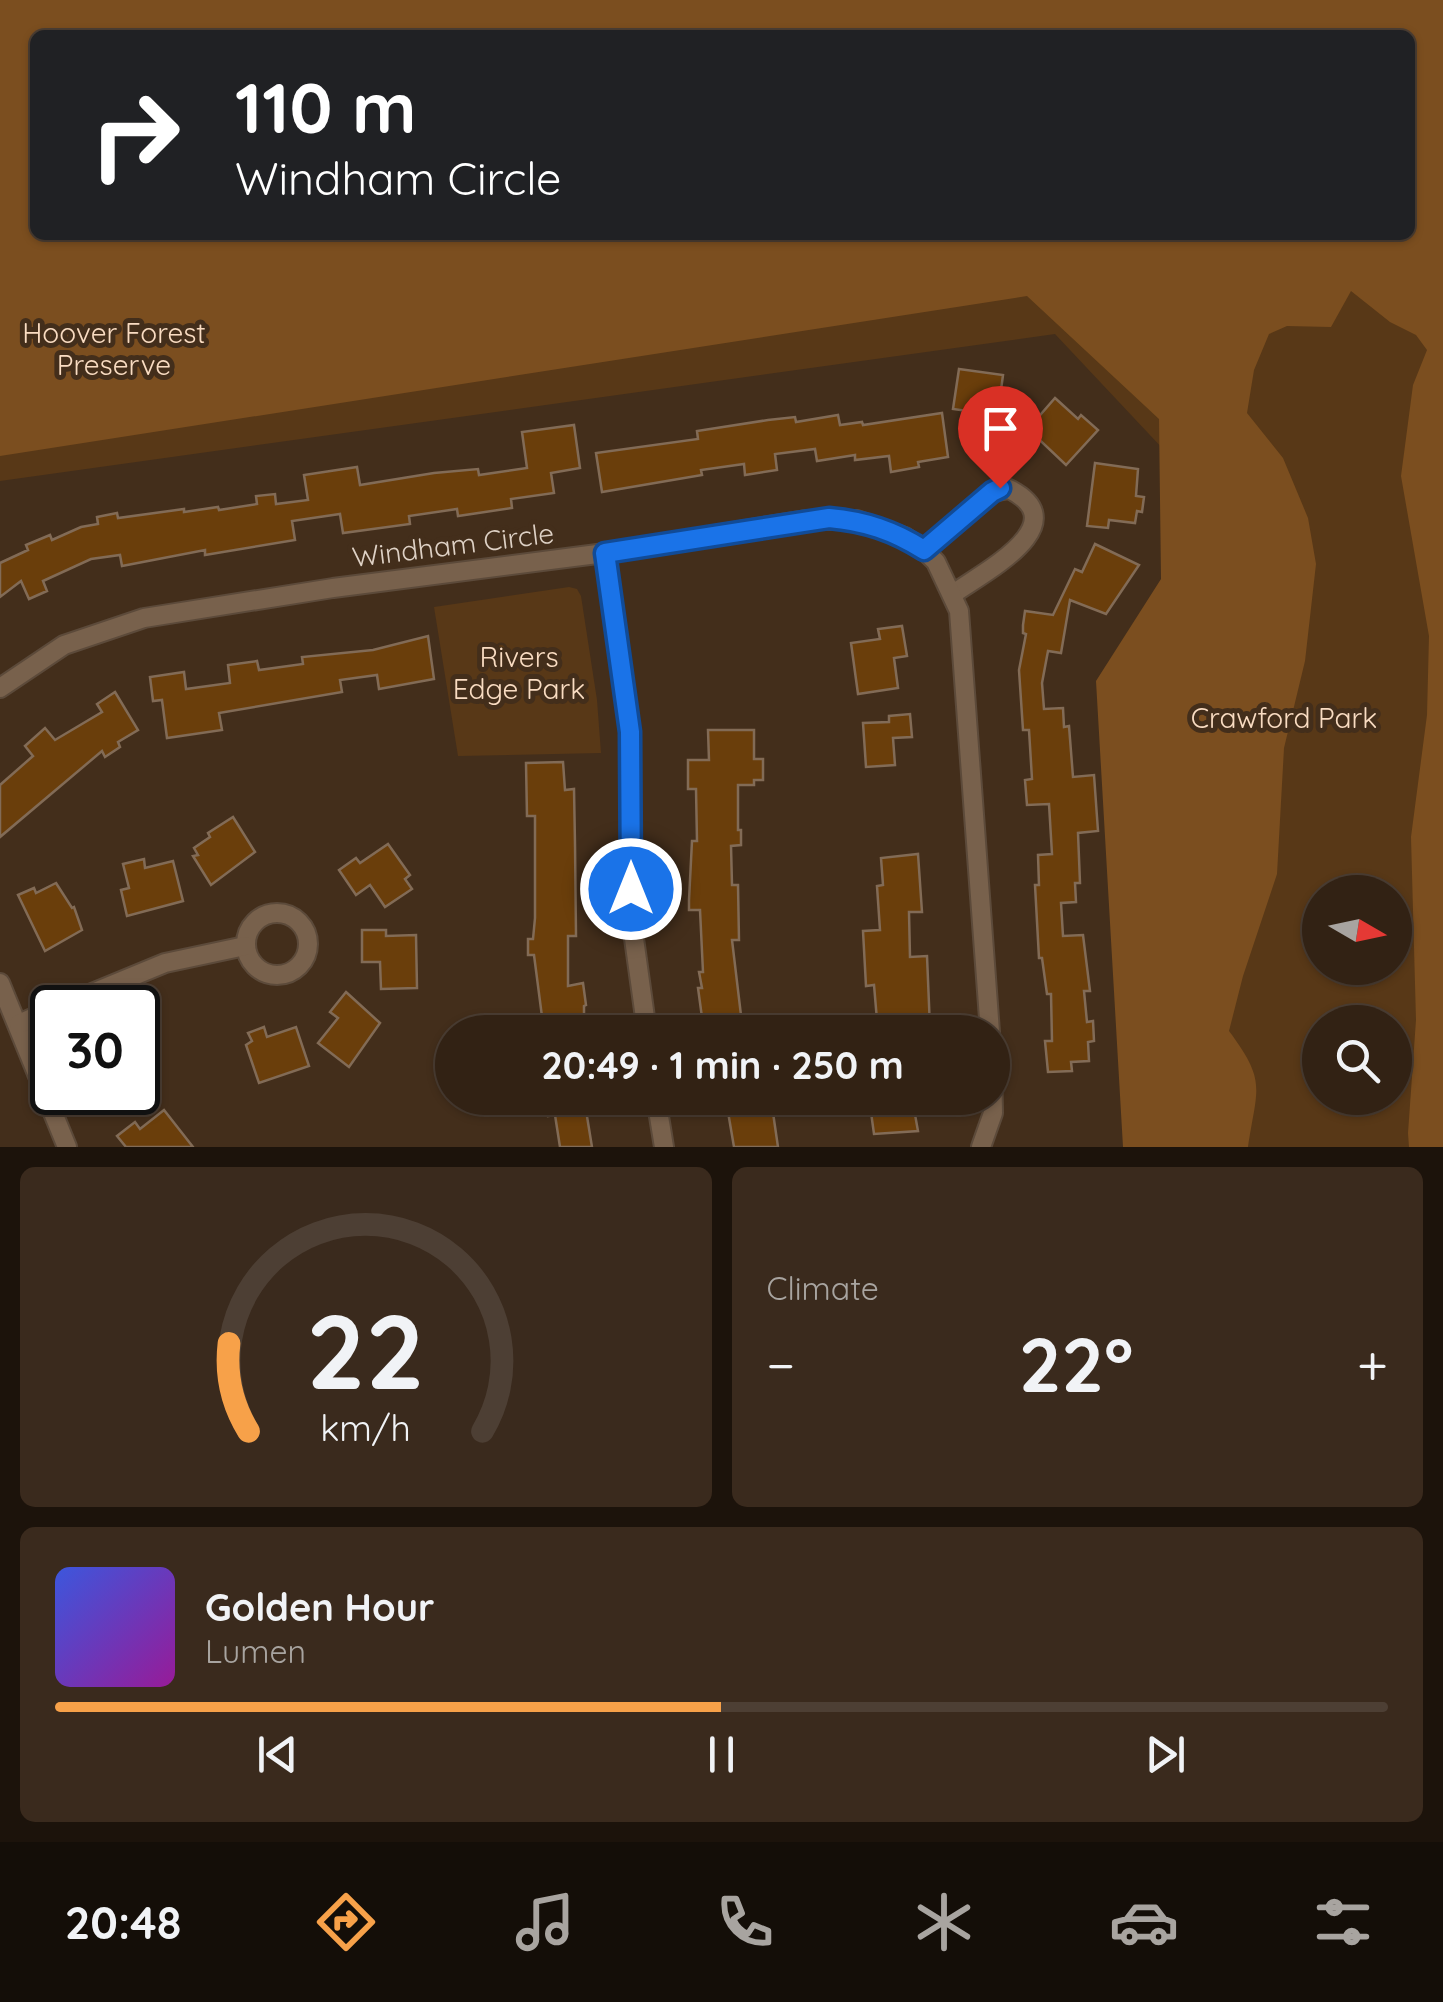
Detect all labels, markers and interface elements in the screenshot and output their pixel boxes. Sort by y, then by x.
text: 110 m [235,63,417,151]
icon: right [70,70,200,200]
text: Windham Circle [235,150,562,206]
park label: Hoover Forest Preserve [22,315,206,382]
pin [958,386,1043,489]
icon: arrive [973,401,1028,456]
street label: Windham Circle [350,515,556,574]
park label: Rivers Edge Park [453,639,585,706]
park label: Crawford Park [1191,700,1377,735]
position arrow [579,837,683,941]
north arrow [1302,875,1412,985]
map controls [1302,875,1412,1115]
speed limit sign: 30 [30,985,160,1115]
button: search [1302,1005,1412,1115]
text: 20:49 · 1 min · 250 m [541,1041,904,1089]
text: Climate [767,1268,879,1308]
text: 22 [307,1285,425,1415]
text: 22° [1019,1317,1133,1411]
text: − [767,1330,795,1399]
text: + [1357,1330,1388,1399]
text: km/h [320,1405,411,1450]
text: Golden Hour [205,1583,434,1631]
text: Lumen [205,1631,306,1671]
icon: previous [250,1727,305,1782]
icon: pause [694,1727,749,1782]
icon: next [1138,1727,1193,1782]
icon: directions [311,1887,381,1957]
icon: music [510,1887,580,1957]
icon: phone [710,1887,780,1957]
icon: climate [909,1887,979,1957]
icon: car [1109,1887,1179,1957]
icon: filters [1308,1887,1378,1957]
text: 20:48 [65,1894,181,1950]

